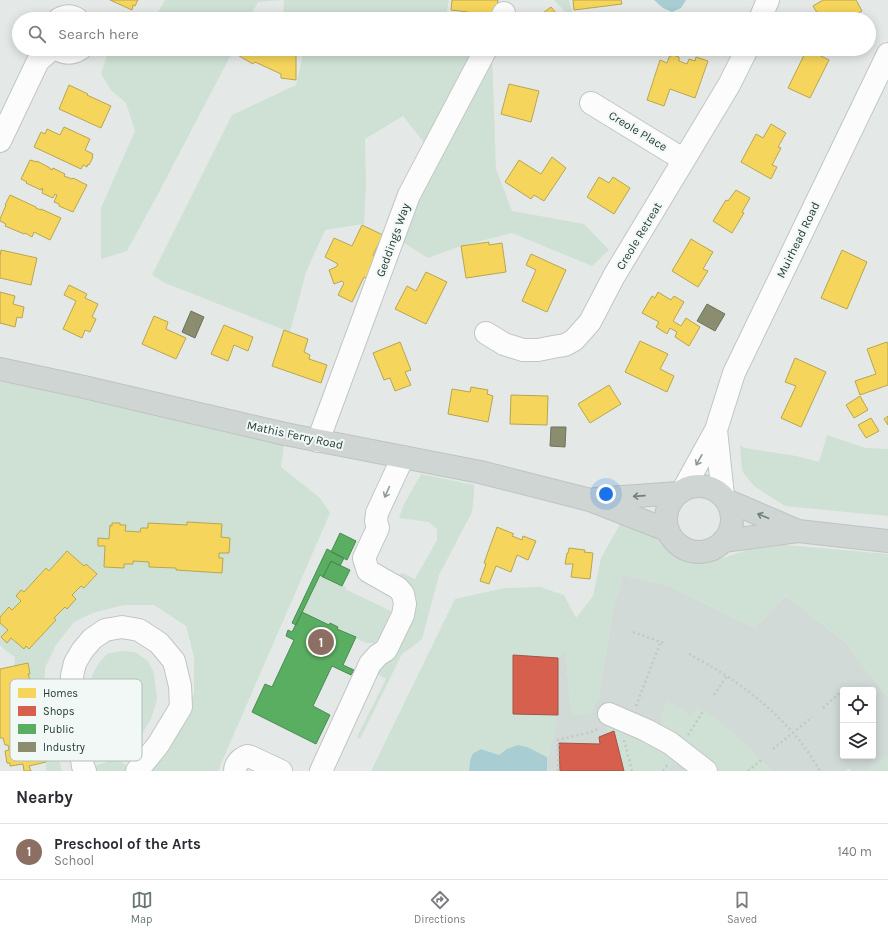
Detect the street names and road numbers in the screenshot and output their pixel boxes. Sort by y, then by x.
street label: Creole Place [606,108,670,154]
street label: Creole Retreat [613,199,665,272]
street label: Muirhead Road [774,200,822,280]
street label: Geddings Way [373,201,413,279]
street label: Mathis Ferry Road [246,418,344,452]

